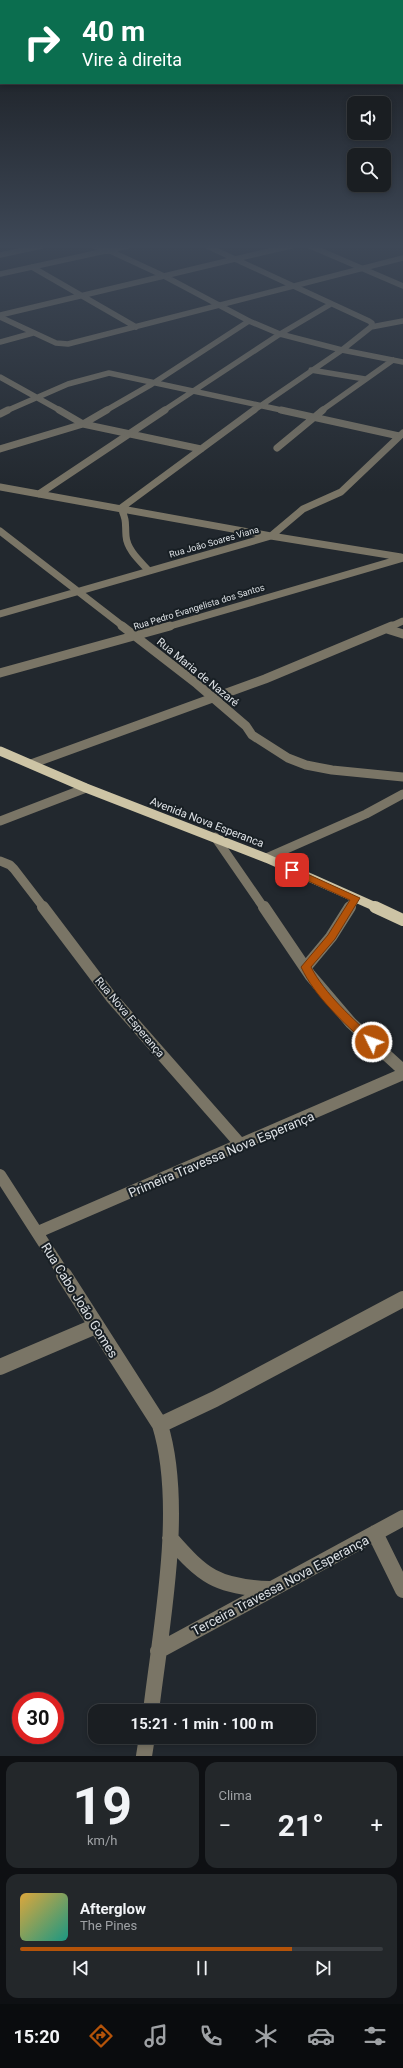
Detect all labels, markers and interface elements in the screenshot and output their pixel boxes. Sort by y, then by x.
text: 40 m [82,15,145,48]
icon: right [16,16,68,68]
text: Vire à direita [82,49,182,70]
map controls [347,96,391,192]
button: sound [347,96,391,140]
button: search [347,148,391,192]
street label: Rua João Soares Viana [168,524,260,560]
street label: Rua Pedro Evangelista dos Santos [132,582,266,632]
street label: Rua Maria de Nazaré [154,635,241,710]
street label: Avenida Nova Esperanca [148,795,266,850]
pin [275,853,309,887]
icon: arrive [281,859,303,881]
street label: Rua Nova Esperança [92,975,167,1060]
position arrow [351,1021,393,1063]
street label: Primeira Travessa Nova Esperança [126,1108,316,1200]
street label: Rua Cabo João Gomes [38,1240,121,1361]
street label: Terceira Travessa Nova Esperança [189,1532,371,1639]
speed limit sign: 30 [12,1692,64,1744]
text: 15:21 · 1 min · 100 m [131,1715,273,1733]
text: 19 [72,1776,132,1837]
text: Clima [219,1788,252,1803]
text: 21° [278,1808,324,1843]
text: − [219,1813,231,1838]
text: + [371,1813,383,1838]
text: km/h [87,1833,118,1848]
text: Afterglow [80,1900,146,1918]
text: The Pines [80,1918,137,1933]
icon: previous [70,1957,92,1979]
icon: pause [191,1957,213,1979]
icon: next [312,1957,334,1979]
icon: directions [87,2022,115,2050]
icon: music [142,2022,170,2050]
icon: phone [197,2022,225,2050]
icon: climate [252,2022,280,2050]
icon: car [307,2022,335,2050]
icon: filters [361,2022,389,2050]
text: 15:20 [13,2026,60,2047]

